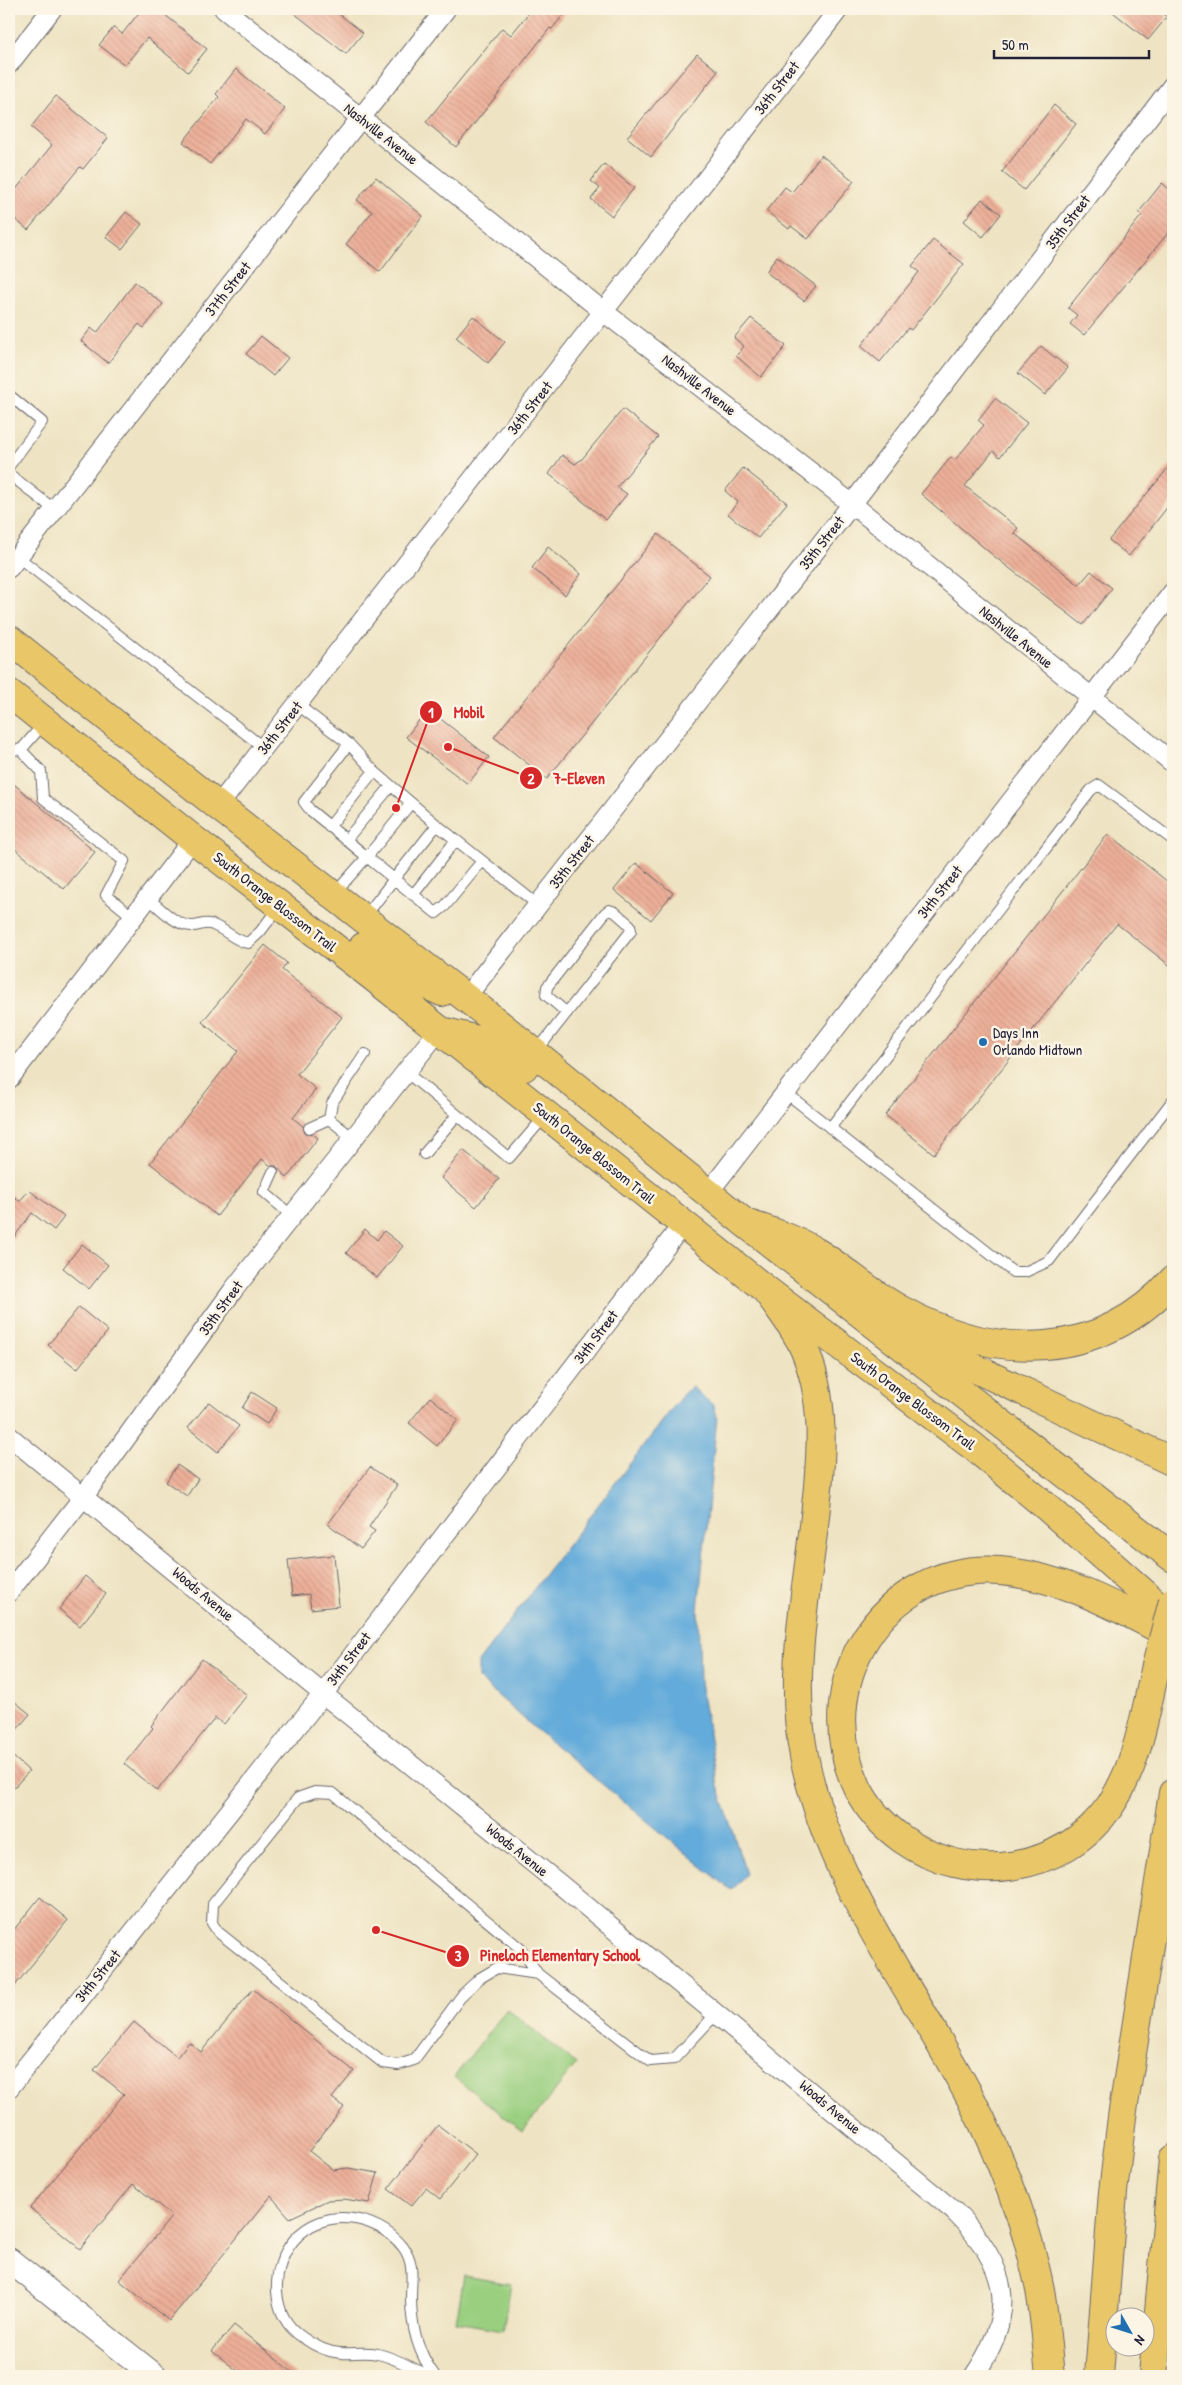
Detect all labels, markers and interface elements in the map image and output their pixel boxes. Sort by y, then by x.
scale bar [994,28,1150,60]
text: 50 m [1002,34,1029,55]
street label: 36th Street [749,56,805,119]
street label: Nashville Avenue [340,98,423,169]
street label: 35th Street [1040,190,1095,253]
street label: 37th Street [200,256,256,320]
street label: Nashville Avenue [658,349,741,420]
street label: 36th Street [502,376,558,439]
street label: 35th Street [794,511,850,574]
street label: Nashville Avenue [975,600,1058,673]
street label: 36th Street [252,696,308,759]
callout: Mobil [418,697,494,728]
text: Mobil [454,701,485,723]
text: 1 [428,702,434,723]
callout: 7-Eleven [518,763,615,794]
text: 7-Eleven [552,767,605,789]
text: 2 [527,768,535,789]
street label: 35th Street [544,830,600,893]
street label: South Orange Blossom Trail [209,847,342,957]
street label: 34th Street [912,860,968,923]
place label: Days Inn Orlando Midtown [993,1022,1082,1060]
marker: Days Inn Orlando Midtown [977,1036,989,1048]
street label: South Orange Blossom Trail [529,1097,660,1208]
street label: 35th Street [194,1275,248,1339]
street label: 34th Street [569,1305,623,1368]
street label: South Orange Blossom Trail [846,1347,980,1455]
street label: Woods Avenue [168,1562,239,1626]
street label: 34th Street [322,1627,376,1690]
street label: Woods Avenue [482,1818,553,1881]
callout: Pineloch Elementary School [445,1940,650,1971]
street label: 34th Street [70,1944,126,2006]
text: Pineloch Elementary School [480,1944,641,1967]
text: 3 [455,1945,462,1966]
street label: Woods Avenue [795,2075,866,2139]
north arrow [1104,2308,1154,2358]
text: N [1130,2332,1150,2350]

